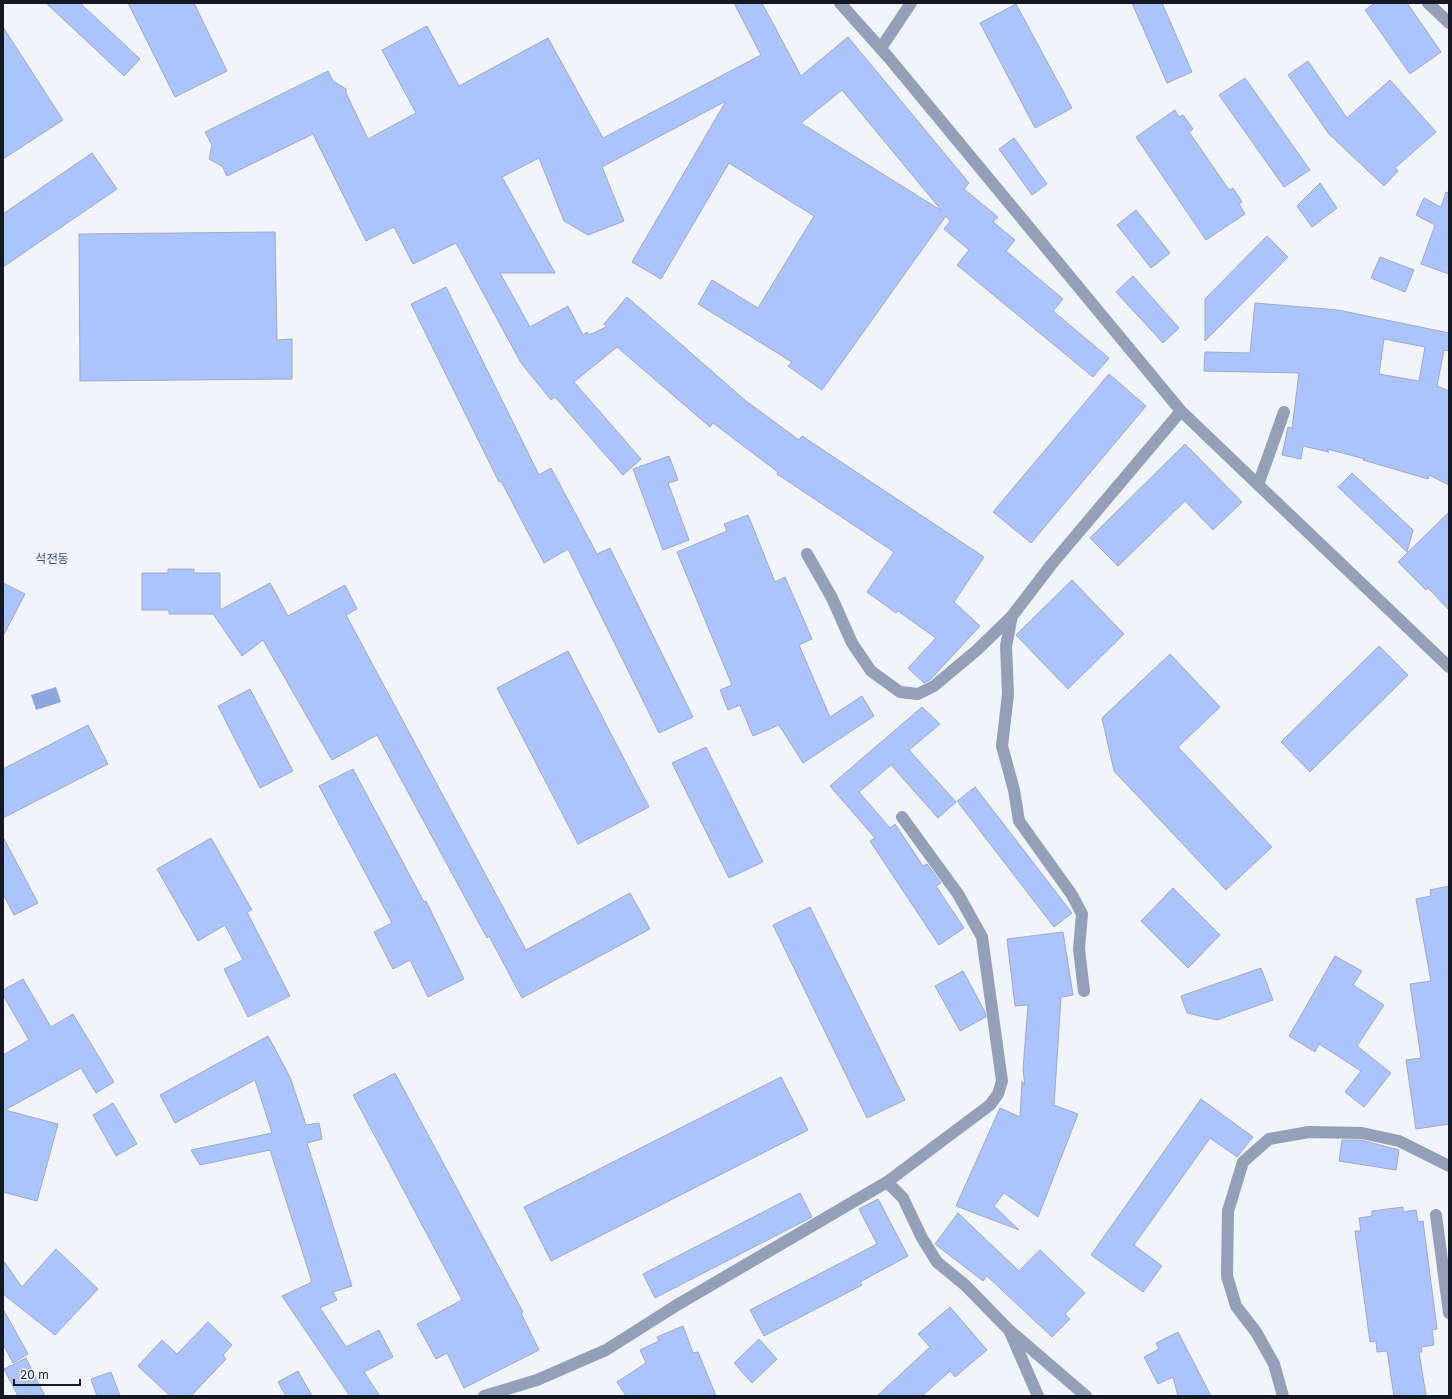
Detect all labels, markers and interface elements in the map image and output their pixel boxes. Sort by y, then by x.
district label: 석전동 [35,551,69,566]
scale bar [14,1361,80,1387]
text: 20 m [20,1367,49,1382]

